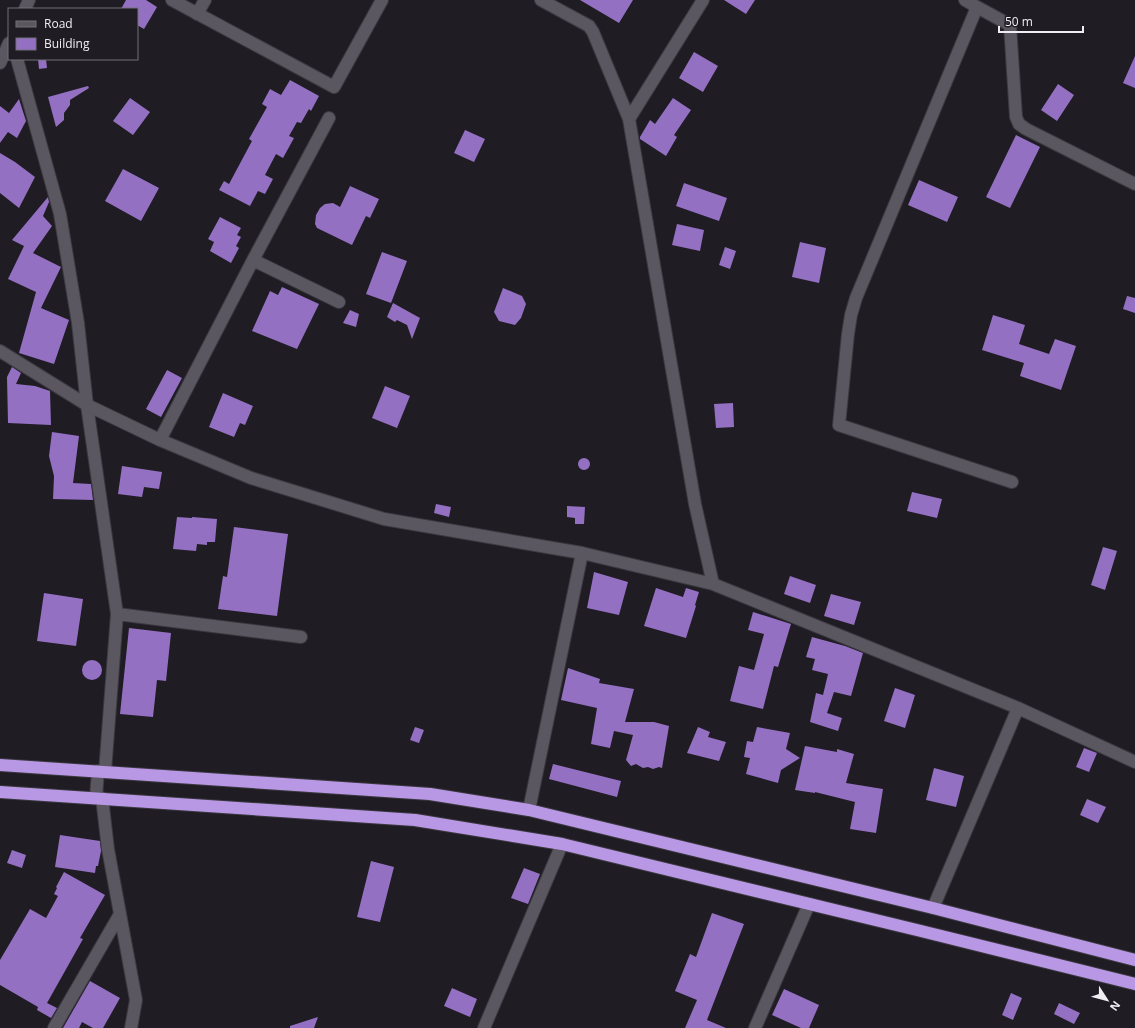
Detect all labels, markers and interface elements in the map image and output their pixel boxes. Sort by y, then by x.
legend [8,8,138,60]
scale bar [999,8,1083,34]
text: 50 m [1005,13,1033,30]
text: Road [44,15,73,32]
text: Building [44,35,90,52]
north arrow [1087,980,1127,1020]
text: N [1107,998,1124,1014]

